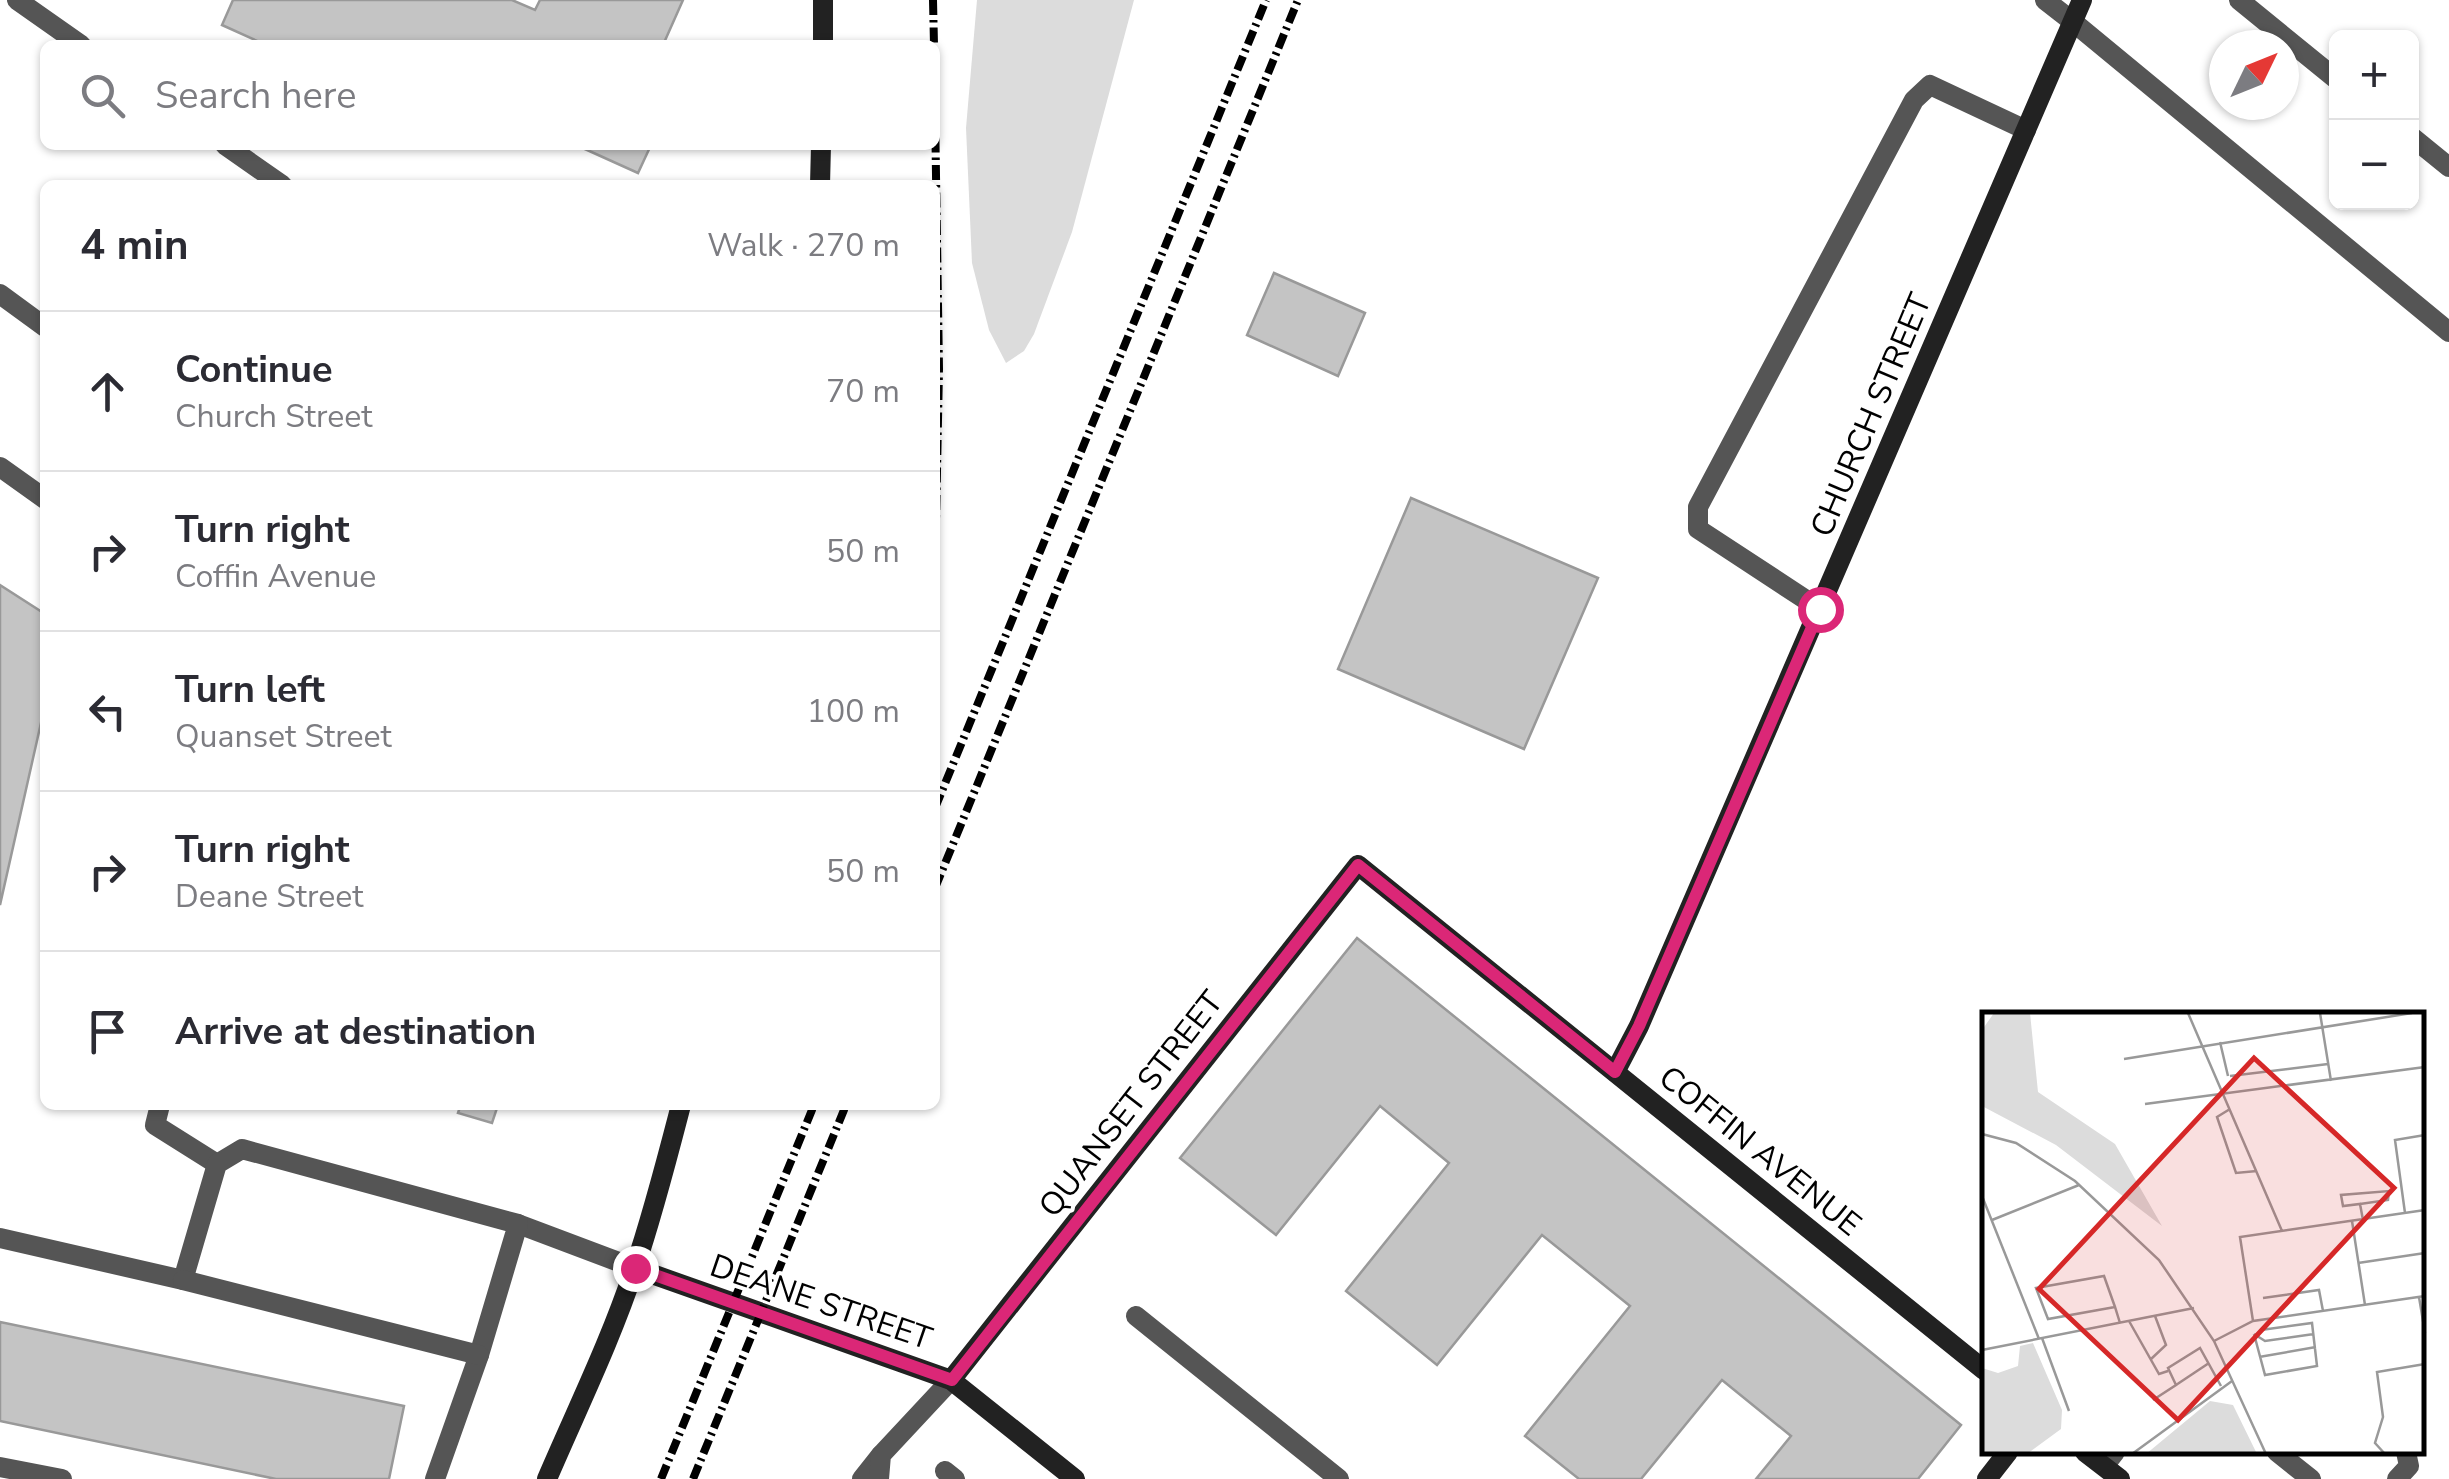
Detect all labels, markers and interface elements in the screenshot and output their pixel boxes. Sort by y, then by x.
north arrow [2209,30,2299,120]
map controls [2329,30,2419,210]
button: + [2329,30,2419,120]
search box [40,40,940,150]
icon: search [75,68,130,123]
text: Search here [155,70,356,121]
button: − [2329,120,2419,210]
text: 4 min [80,217,189,274]
text: Walk · 270 m [707,224,900,267]
street label: CHURCH STREET [1800,286,1942,543]
text: Continue [175,344,333,395]
icon: ahead [80,364,135,419]
text: 70 m [826,370,900,413]
text: Church Street [175,395,372,438]
text: Turn right [175,504,350,555]
icon: right [80,524,135,579]
text: 50 m [826,530,900,573]
text: Coffin Avenue [175,555,376,598]
route start [1798,587,1844,633]
text: Turn left [175,664,325,715]
icon: left [80,684,135,739]
text: 100 m [807,690,900,733]
text: Quanset Street [175,715,392,758]
text: Turn right [175,824,350,875]
icon: right [80,844,135,899]
text: 50 m [826,850,900,893]
text: Deane Street [175,875,363,918]
street label: QUANSET STREET [1029,981,1233,1226]
icon: arrive [80,1004,135,1059]
text: Arrive at destination [175,1006,536,1057]
inset map [1982,1012,2424,1454]
street label: COFFIN AVENUE [1650,1056,1870,1246]
street label: DEANE STREET [704,1244,938,1360]
route end [613,1246,659,1292]

